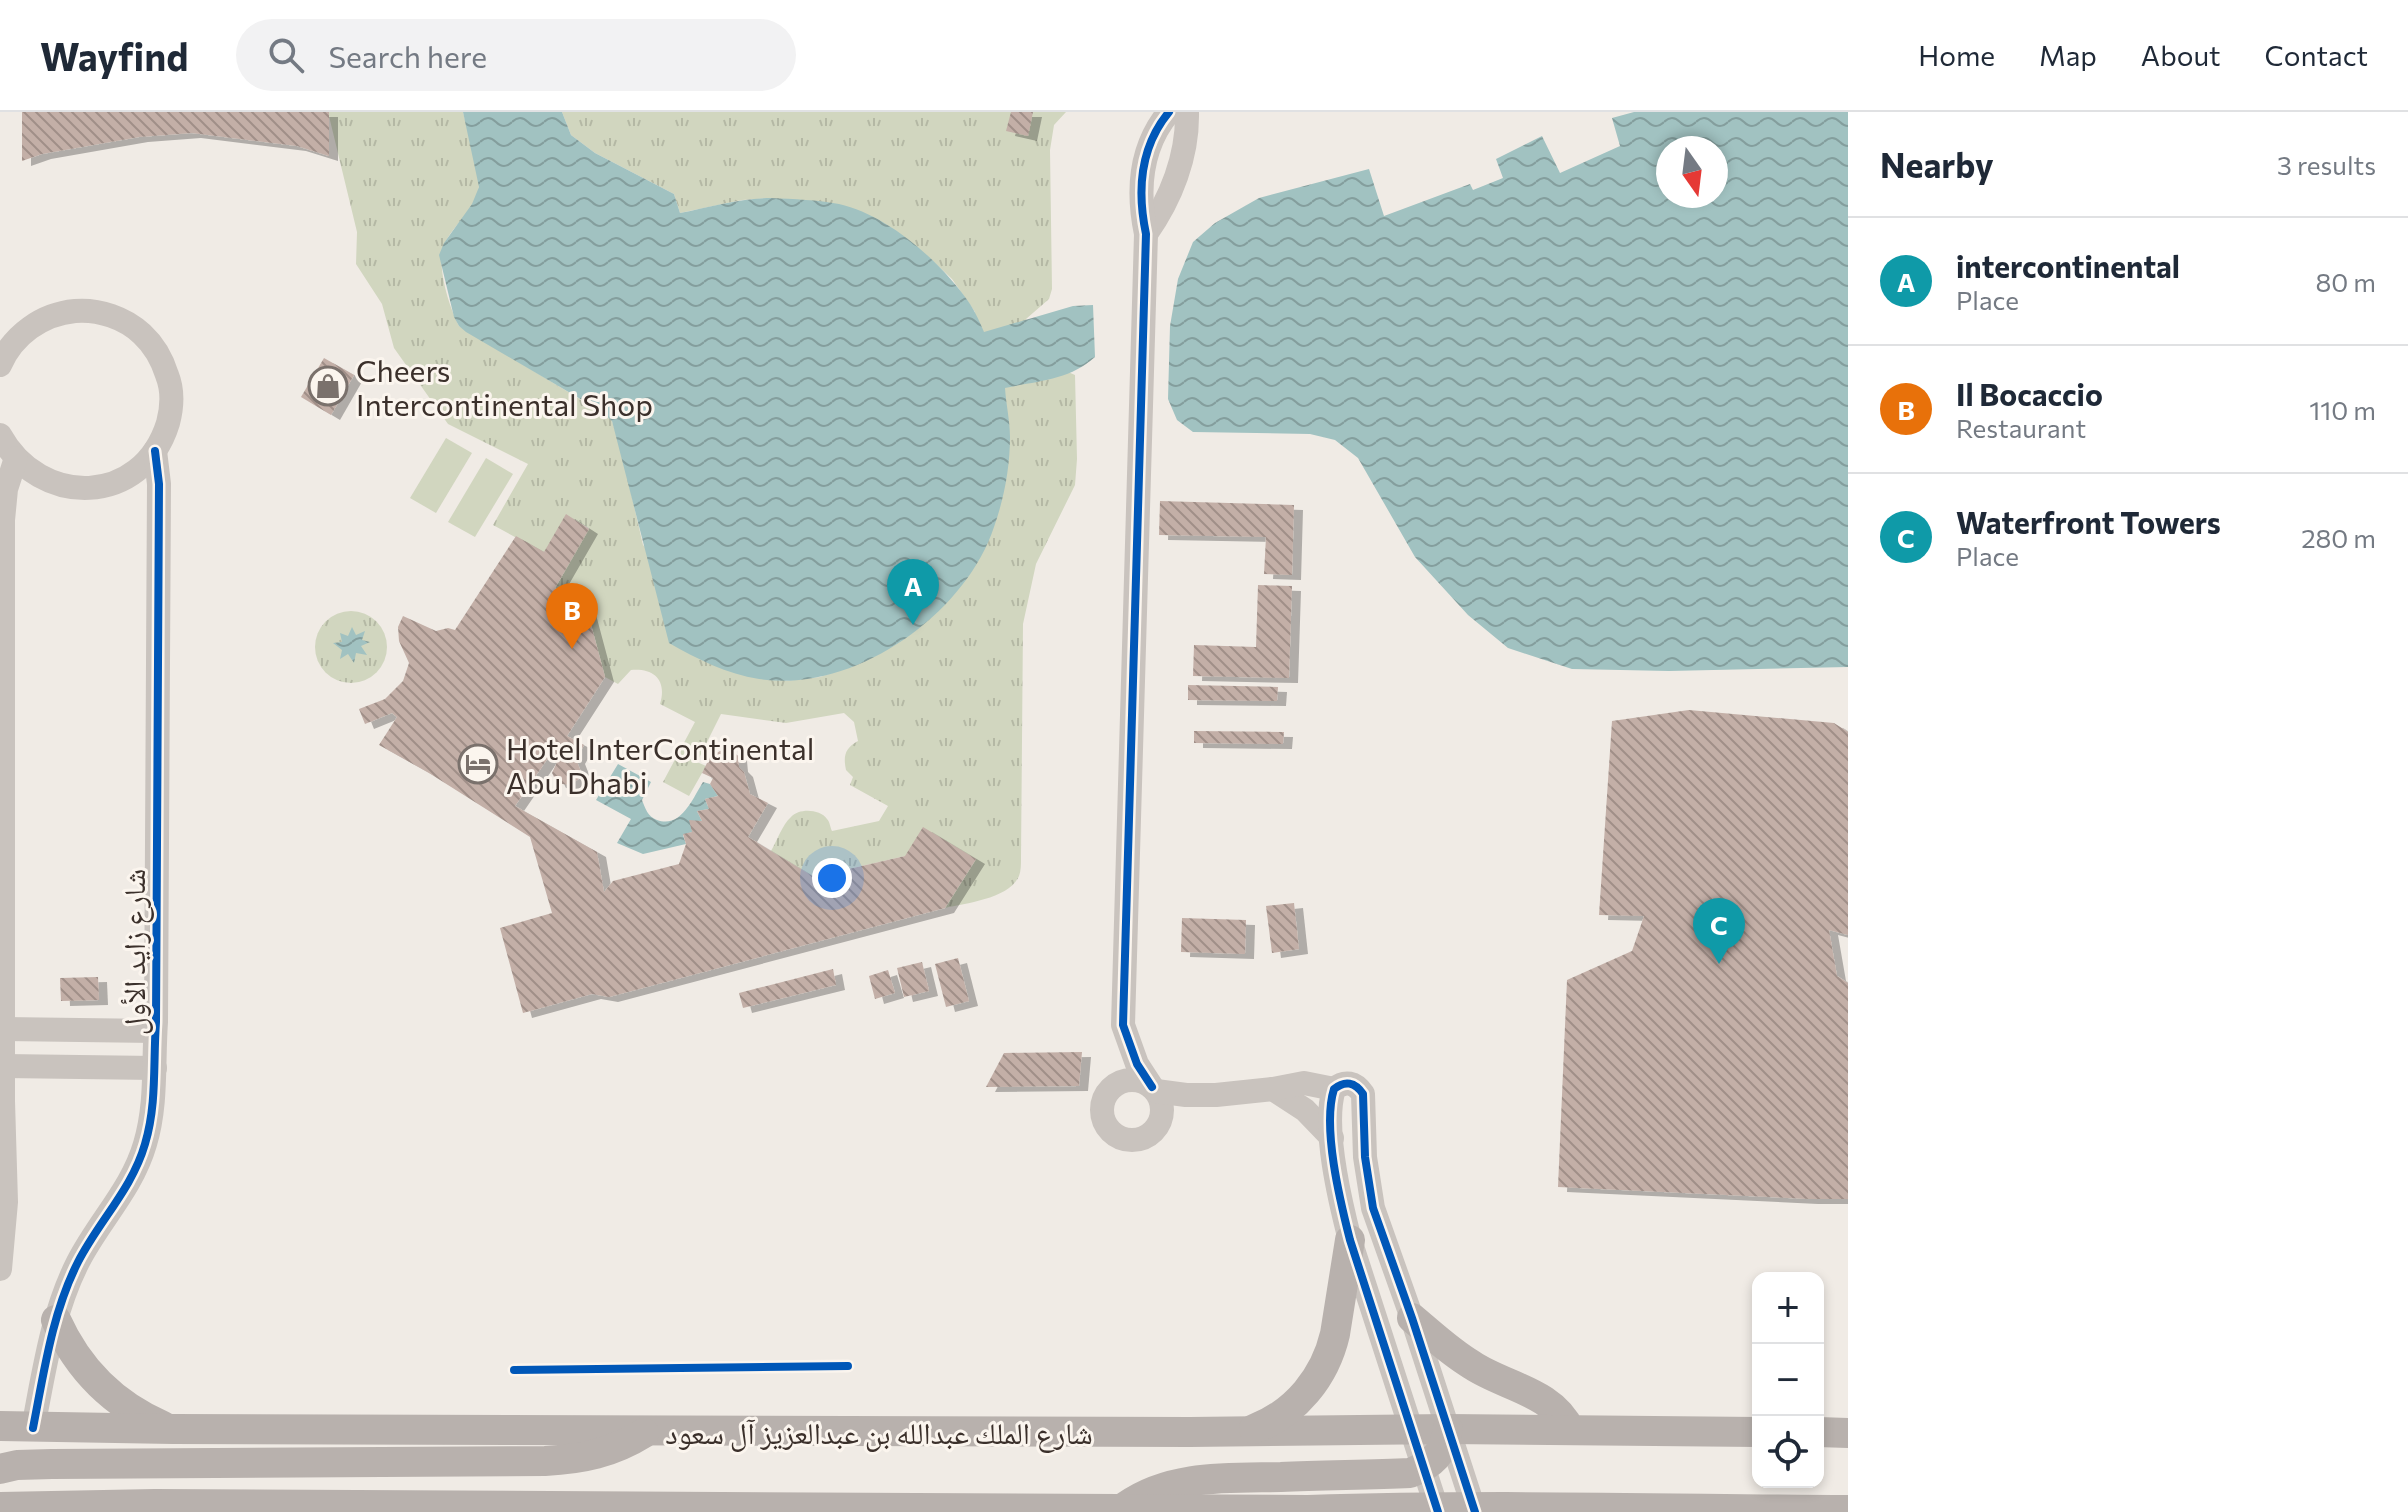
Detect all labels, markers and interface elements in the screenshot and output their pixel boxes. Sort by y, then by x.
search box [236,19,796,91]
text: Wayfind [40,32,188,79]
icon: search [264,33,308,77]
text: Search here [328,37,487,74]
text: Home [1918,38,1995,72]
text: Map [2039,38,2097,72]
text: About [2141,38,2221,72]
text: Contact [2265,38,2368,72]
north arrow [1656,136,1728,208]
text: Nearby [1880,143,1994,185]
text: 3 results [2277,149,2376,180]
text: intercontinental [1956,247,2180,284]
text: A [1897,266,1915,297]
text: 80 m [2316,266,2376,297]
text: Place [1956,284,2019,315]
place label: Cheers Intercontinental Shop [356,351,653,422]
shop icon: Cheers Intercontinental Shop [307,365,349,407]
text: Il Bocaccio [1956,375,2103,412]
text: B [1897,394,1915,425]
text: 110 m [2309,394,2376,425]
text: Restaurant [1956,412,2086,443]
text: Waterfront Towers [1956,503,2221,540]
text: C [1897,522,1915,553]
text: 280 m [2301,522,2376,553]
text: Place [1956,540,2019,571]
pin: A [887,559,939,625]
pin: B [546,583,598,649]
place label: Hotel InterContinental Abu Dhabi [506,729,814,800]
hotel icon: Hotel InterContinental Abu Dhabi [457,743,499,785]
your location [812,858,852,898]
street label: شارع زايد الأول [114,869,154,1035]
pin: C [1693,898,1745,964]
map controls [1752,1272,1824,1488]
button: + [1752,1272,1824,1344]
button: − [1752,1344,1824,1416]
street label: شارع الملك عبدالله بن عبدالعزيز آل سعود [665,1413,1093,1453]
button: locate [1752,1416,1824,1488]

